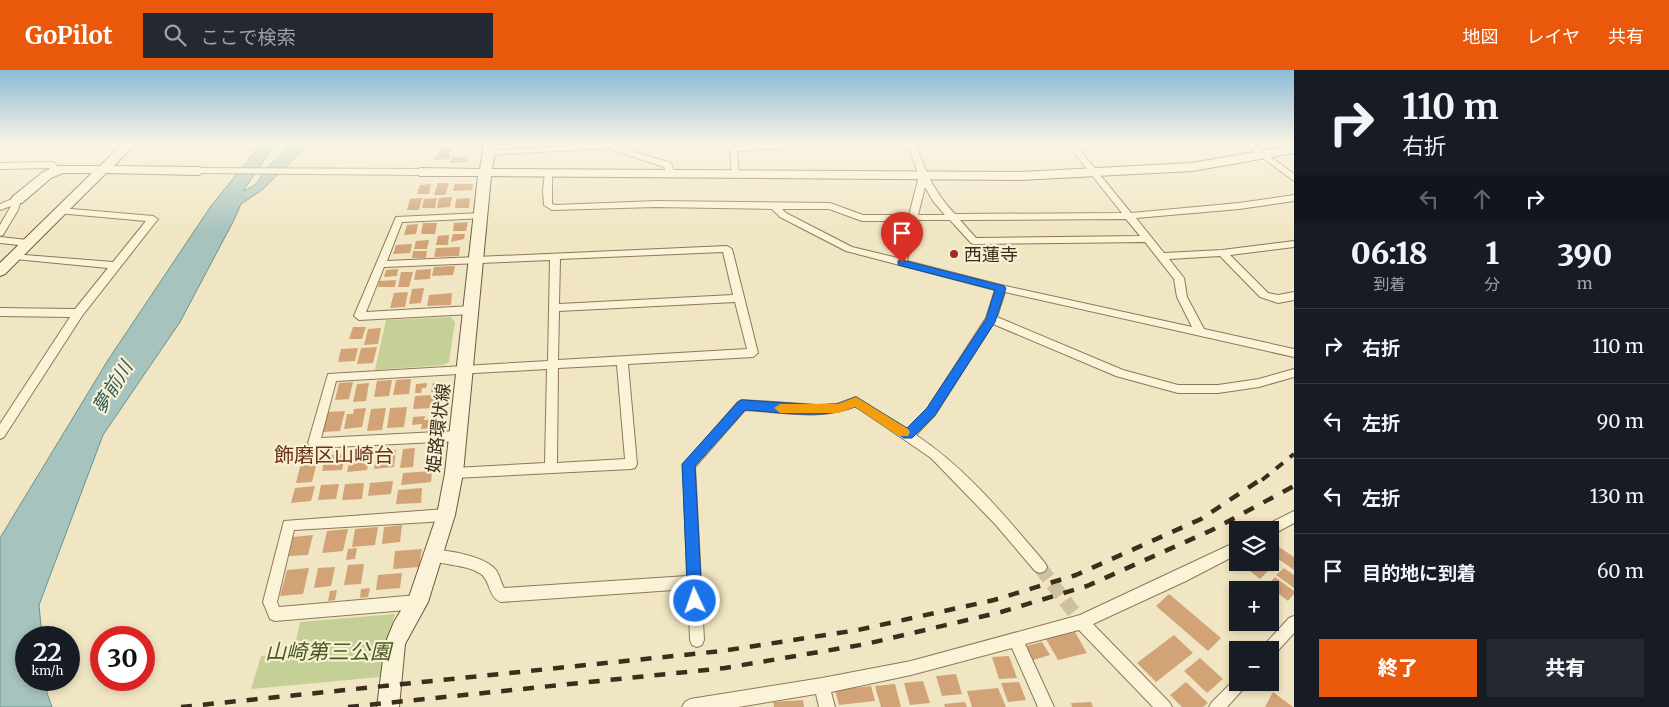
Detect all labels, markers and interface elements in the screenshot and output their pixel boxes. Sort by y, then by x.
search box [143,13,493,58]
text: GoPilot [25,20,113,51]
icon: search [161,21,189,49]
text: ここで検索 [201,25,296,49]
text: 地図 [1463,25,1499,48]
text: レイヤ [1527,25,1580,48]
text: 共有 [1608,25,1644,48]
text: 110 m [1402,85,1499,129]
icon: right [1319,90,1384,155]
text: 右折 [1402,132,1446,160]
icon: left [1415,185,1443,213]
icon: ahead [1468,185,1496,213]
icon: right [1521,185,1549,213]
pin [881,212,923,263]
icon: arrive [888,219,916,247]
text: 06:18 [1351,234,1428,272]
text: 1 [1485,234,1499,272]
text: 390 [1557,236,1612,274]
place label: 西蓮寺 [964,243,1018,266]
marker: 西蓮寺 [948,248,960,260]
text: m [1577,273,1593,293]
text: 到着 [1373,274,1405,294]
text: 分 [1484,274,1500,294]
icon: right [1319,332,1347,360]
text: 110 m [1593,334,1644,358]
text: 右折 [1362,336,1400,360]
water label: 夢前川 [87,355,138,418]
street label: 姫路環状線 [421,382,455,474]
icon: left [1319,407,1347,435]
text: 90 m [1597,409,1644,433]
text: 左折 [1362,411,1400,435]
district label: 飾磨区山崎台 [274,442,394,467]
icon: left [1319,482,1347,510]
text: 130 m [1590,484,1644,508]
text: 左折 [1362,486,1400,510]
map controls [1229,521,1279,691]
button: layers [1229,521,1279,571]
icon: arrive [1319,557,1347,585]
text: 60 m [1597,559,1644,583]
text: 目的地に到着 [1362,561,1476,585]
position arrow [668,574,720,626]
button: + [1229,581,1279,631]
speed limit sign: 30 [90,626,155,691]
text: 22 [33,636,62,668]
park label: 山崎第三公園 [265,638,394,665]
button: 終了 [1319,639,1477,697]
button: 共有 [1487,639,1644,697]
button: − [1229,641,1279,691]
text: km/h [32,663,63,678]

